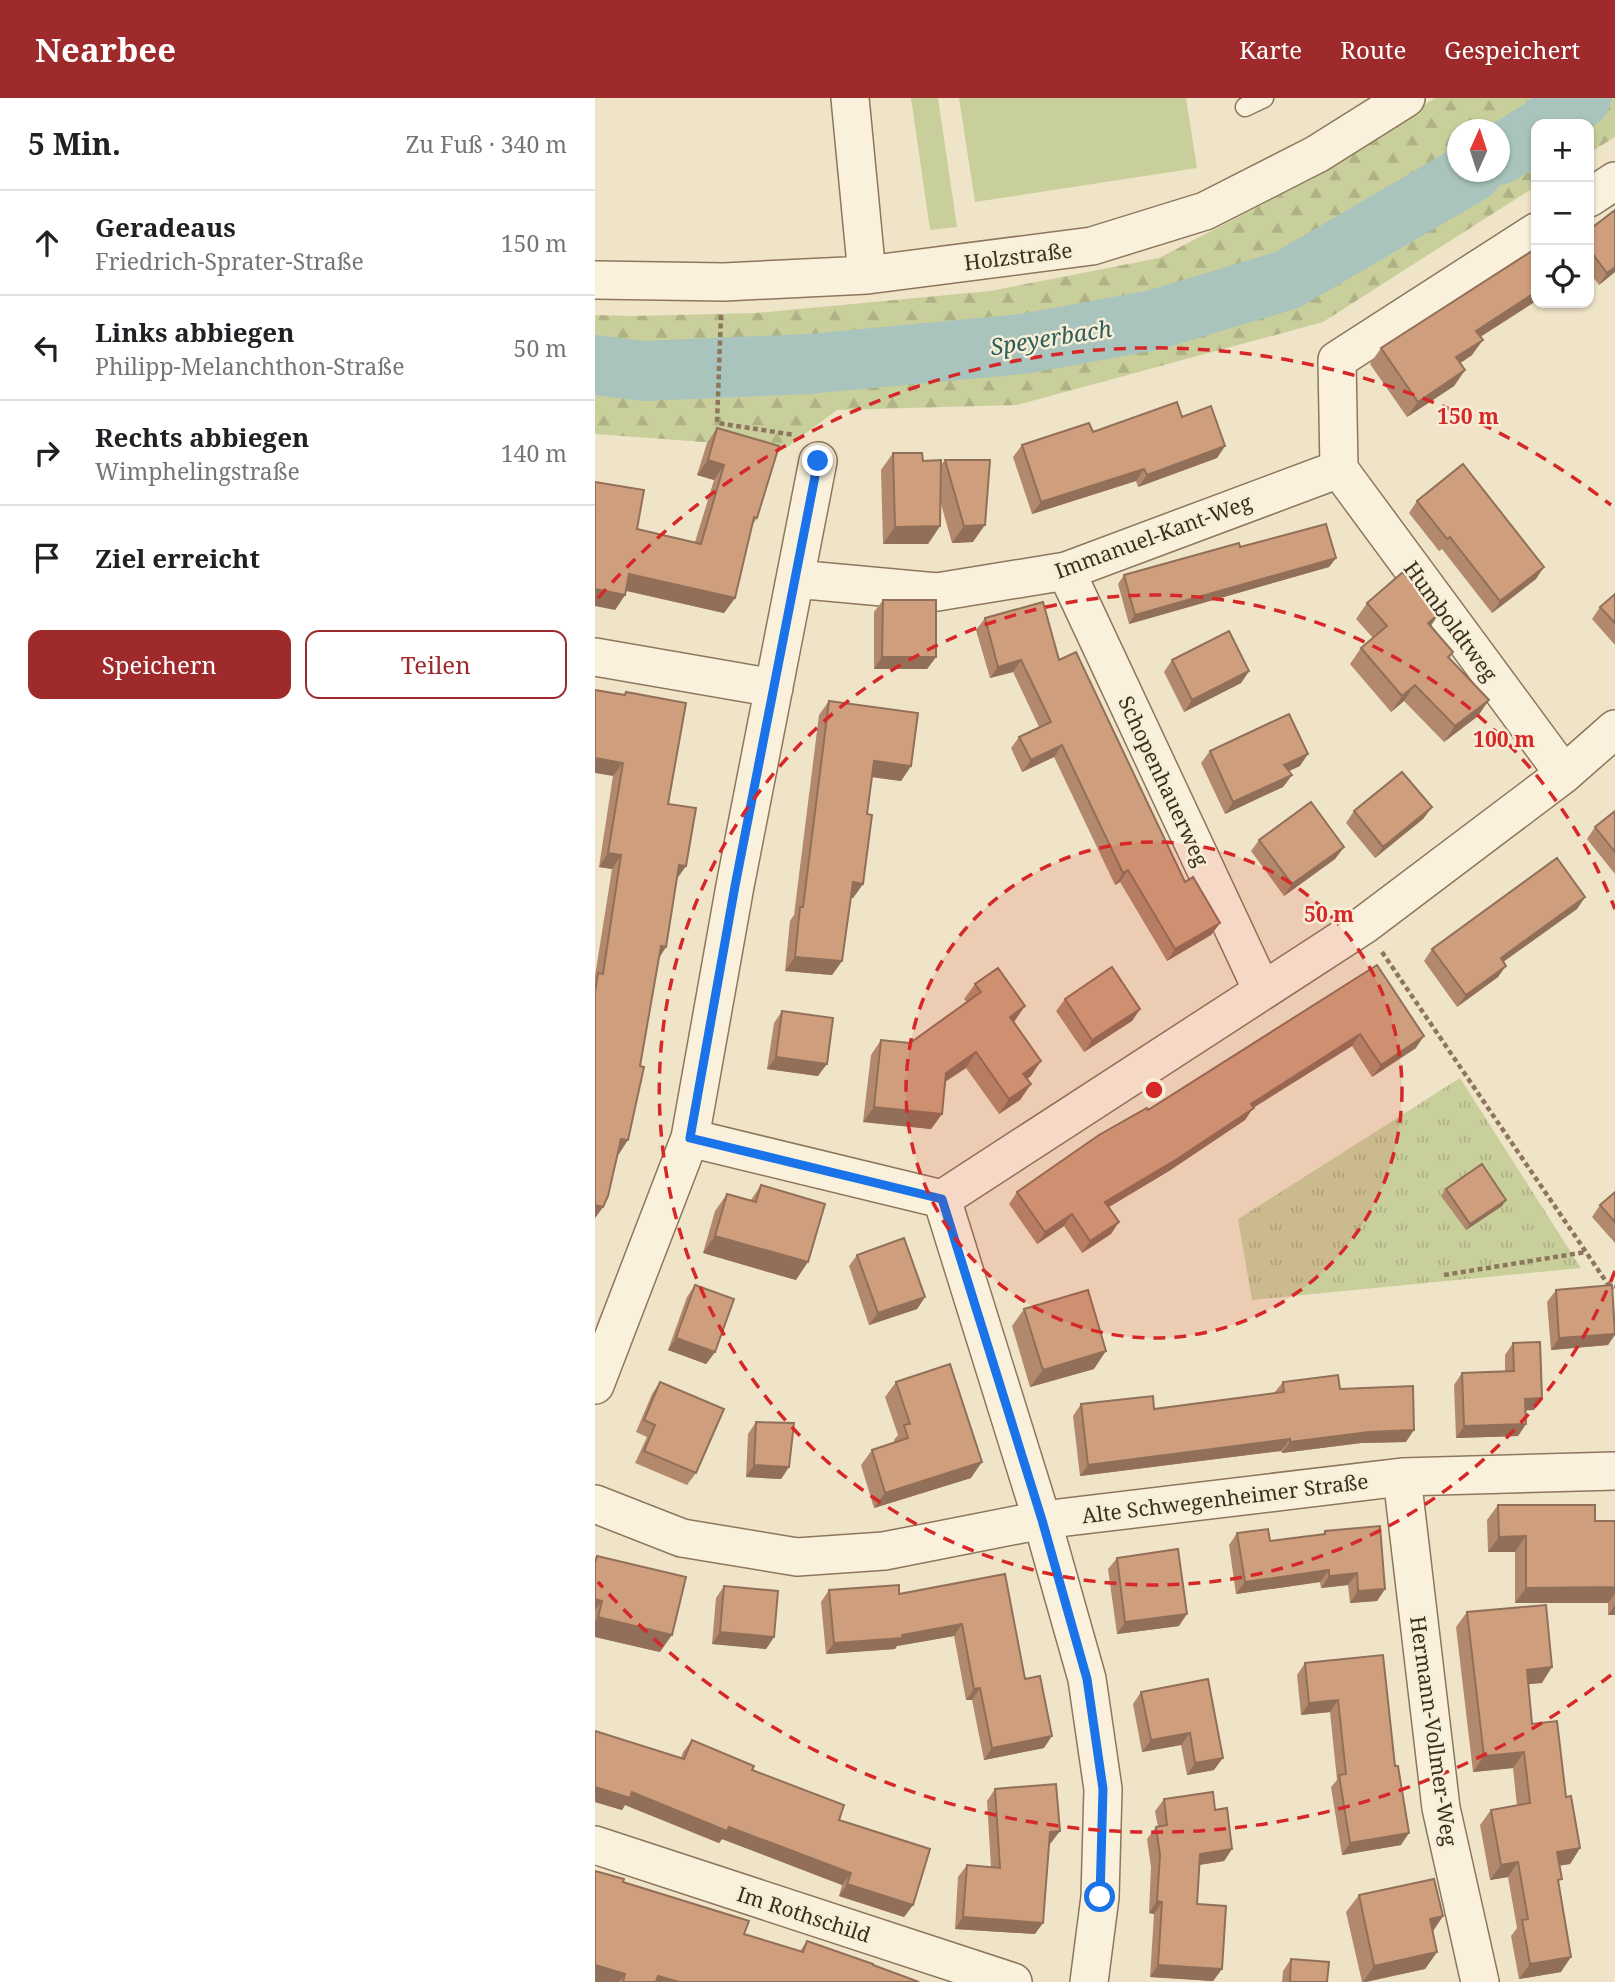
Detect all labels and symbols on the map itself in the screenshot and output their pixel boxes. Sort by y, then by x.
north arrow [1447,119,1510,182]
street label: Holzstraße [962,235,1074,277]
water label: Speyerbach [988,312,1114,362]
text: 150 m [1437,402,1499,430]
route end [802,445,833,476]
street label: Immanuel-Kant-Weg [1051,487,1256,585]
street label: Humboldtweg [1398,555,1505,687]
street label: Schopenhauerweg [1112,691,1216,871]
text: 100 m [1473,725,1535,753]
text: 50 m [1304,900,1354,928]
centre of rings [1142,1078,1166,1102]
street label: Alte Schwegenheimer Straße [1080,1467,1370,1529]
street label: Hermann-Vollmer-Weg [1404,1614,1464,1848]
street label: Im Rothschild [734,1879,874,1949]
route start [1084,1881,1115,1912]

